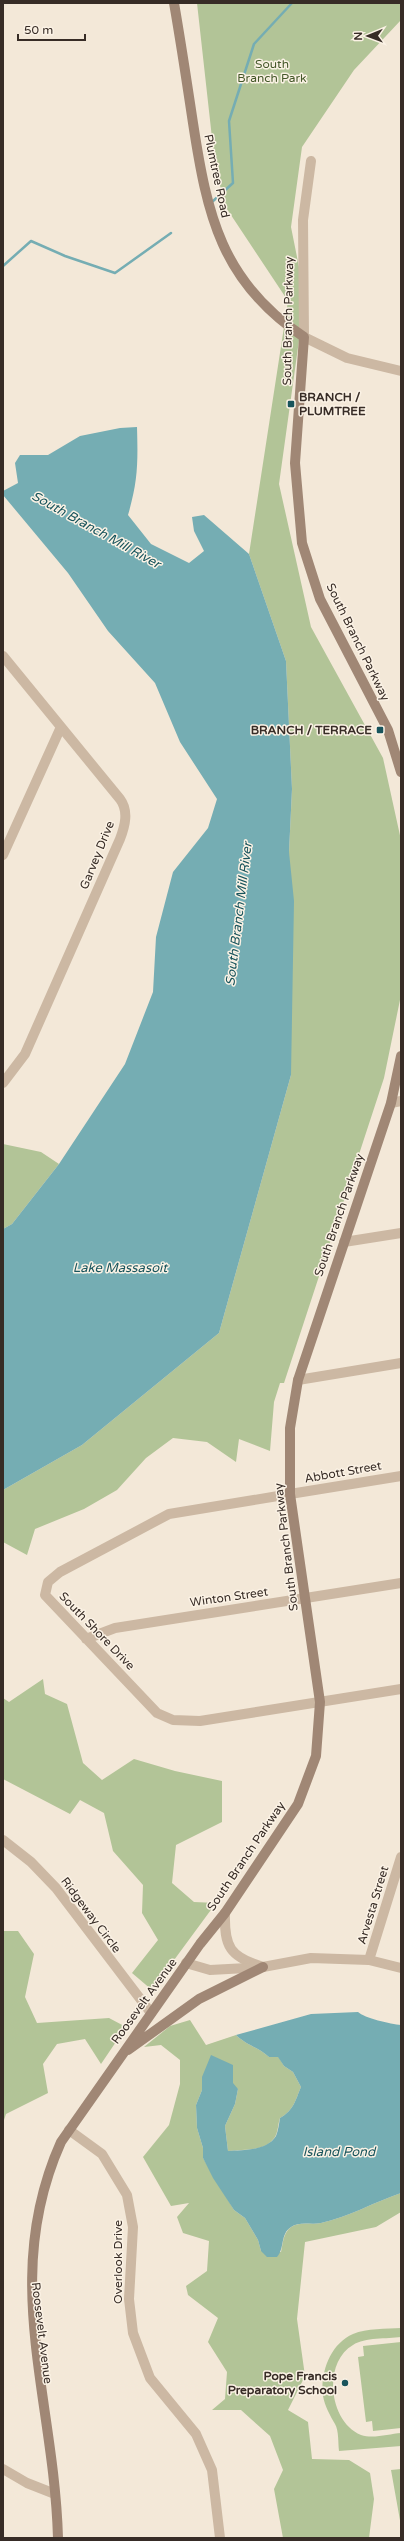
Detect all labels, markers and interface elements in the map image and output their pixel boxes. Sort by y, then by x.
scale bar [18,16,85,42]
north arrow [348,16,388,56]
text: 50 m [24,23,53,37]
text: N [352,32,365,41]
park label: South Branch Park [237,57,307,85]
street label: Plumtree Road [201,133,233,219]
street label: South Branch Parkway [280,256,296,386]
place label: BRANCH / PLUMTREE [299,390,366,418]
marker: BRANCH / PLUMTREE [286,399,296,409]
water label: South Branch Mill River [29,488,165,573]
street label: South Branch Parkway [323,581,393,703]
place label: BRANCH / TERRACE [251,723,372,737]
marker: BRANCH / TERRACE [375,725,385,735]
street label: Garvey Drive [77,819,117,891]
water label: South Branch Mill River [222,839,256,987]
street label: South Branch Parkway [311,1151,367,1278]
water label: Lake Massasoit [73,1260,169,1276]
street label: Abbott Street [303,1458,383,1486]
street label: South Branch Parkway [271,1482,301,1612]
street label: Winton Street [189,1585,269,1609]
street label: South Shore Drive [56,1589,138,1673]
street label: South Branch Parkway [204,1798,288,1913]
street label: Arvesta Street [354,1864,392,1946]
street label: Ridgeway Circle [58,1874,124,1956]
street label: Roosevelt Avenue [108,1955,180,2047]
water label: Island Pond [303,2144,377,2160]
street label: Overlook Drive [111,2220,125,2304]
street label: Roosevelt Avenue [29,2281,55,2385]
place label: Pope Francis Preparatory School [228,2369,337,2398]
marker: Pope Francis Preparatory School [340,2378,350,2388]

